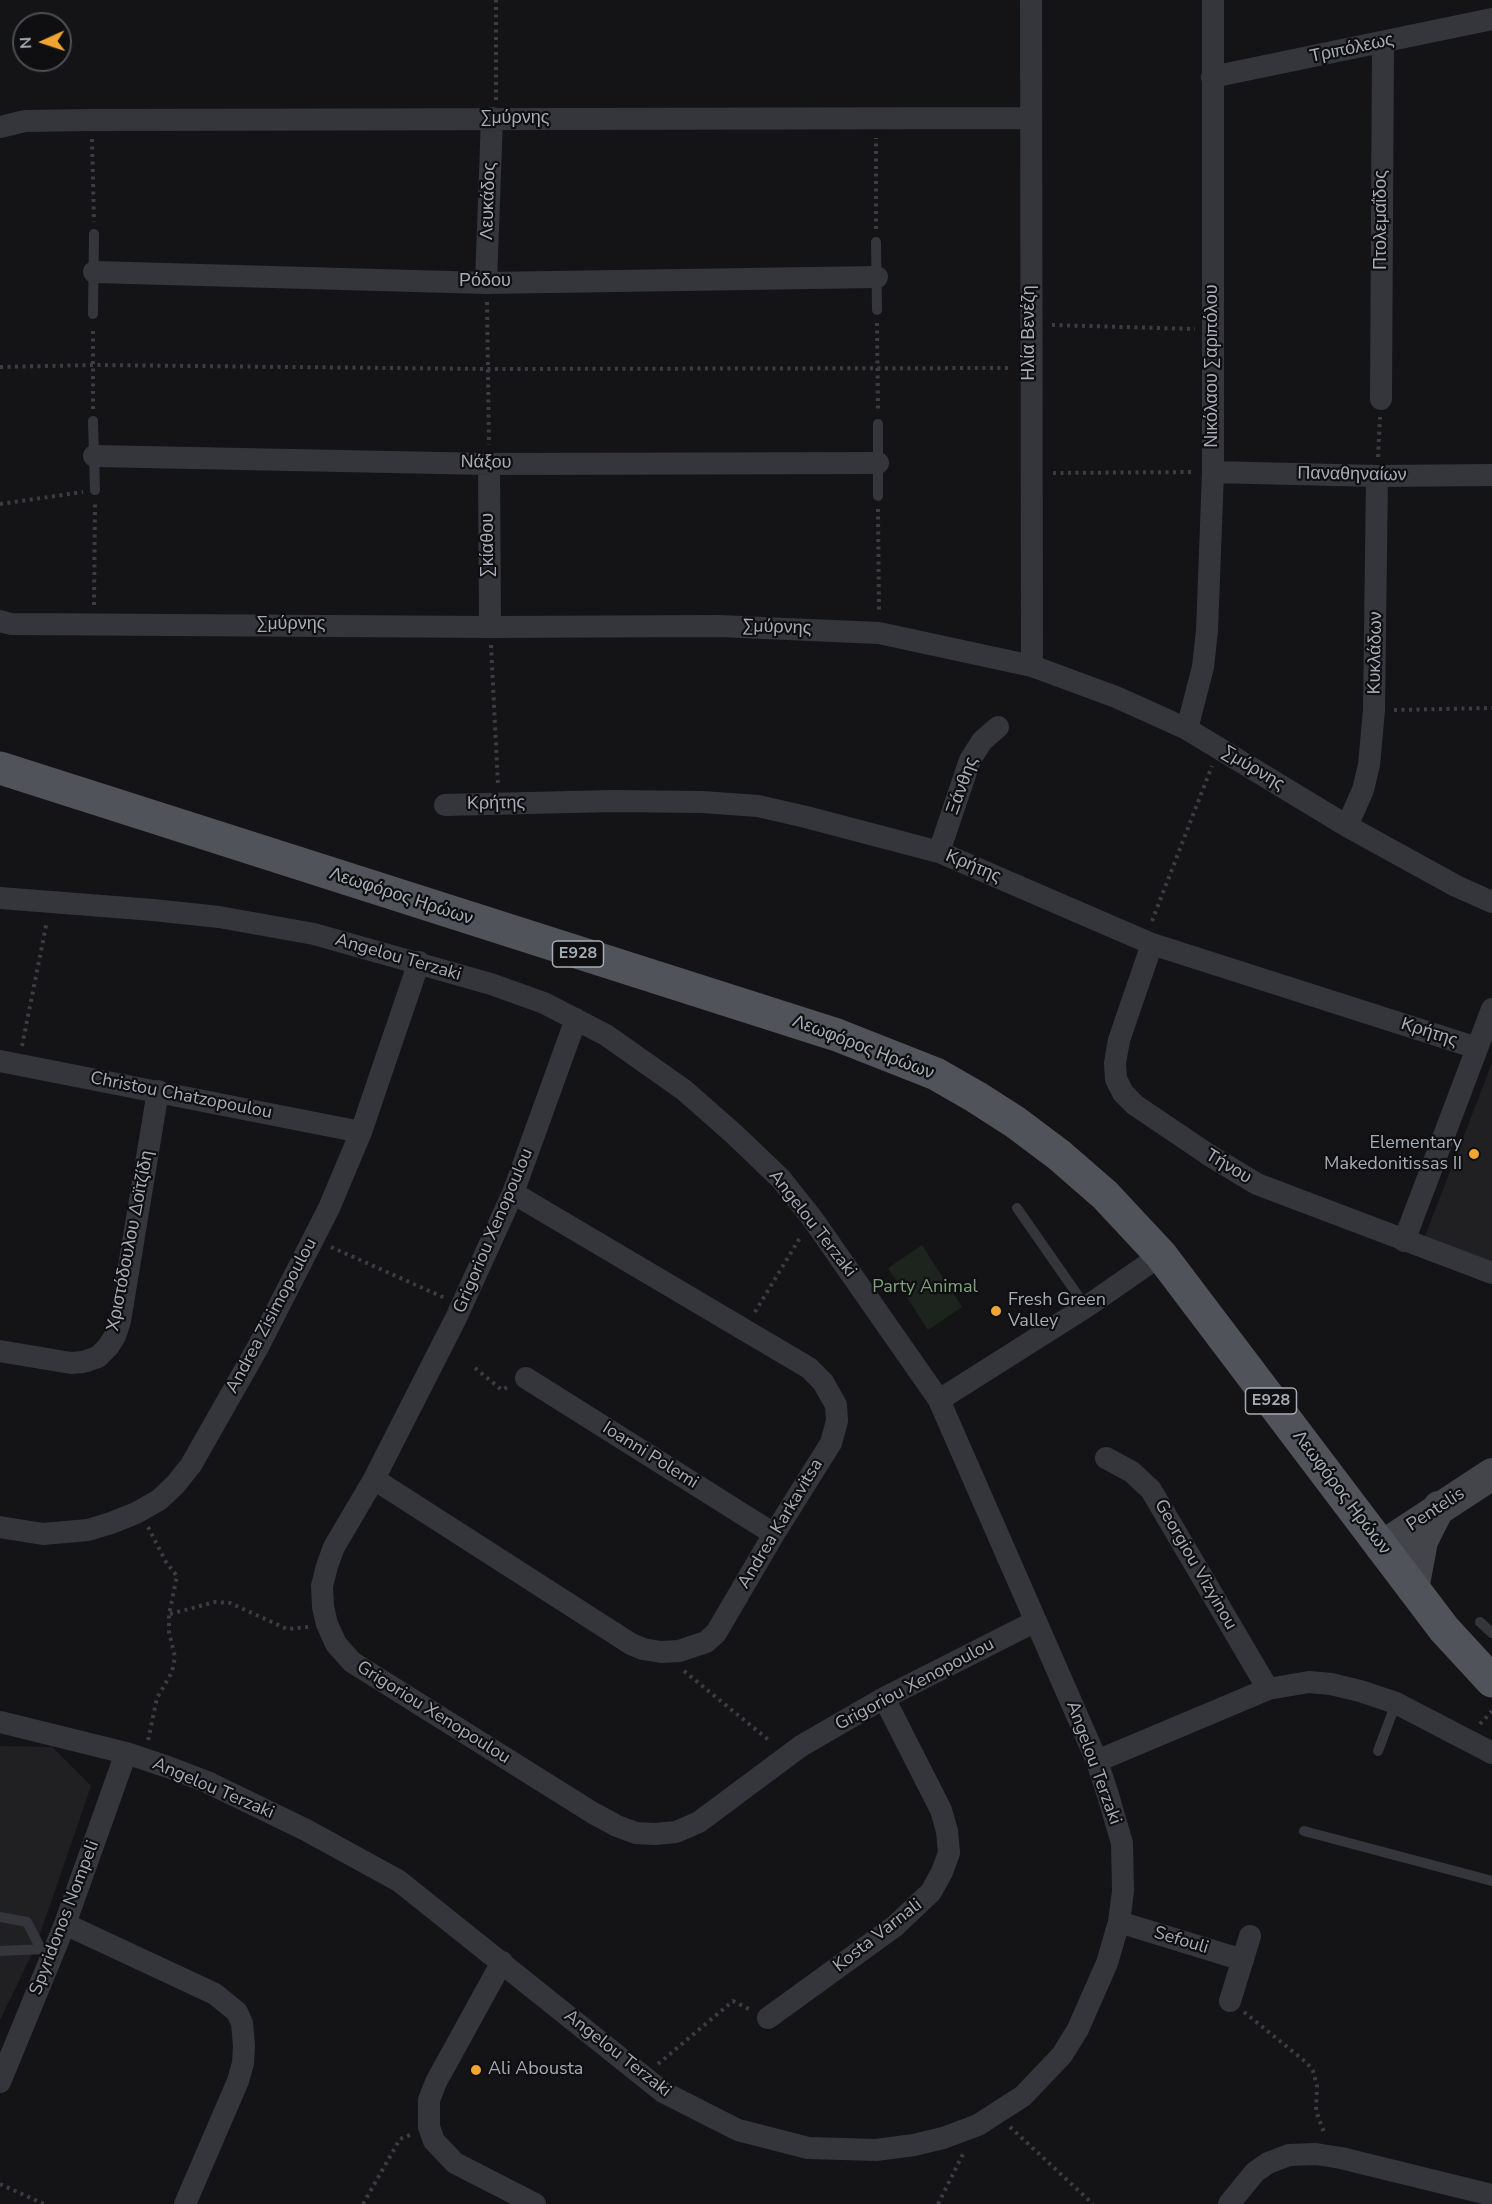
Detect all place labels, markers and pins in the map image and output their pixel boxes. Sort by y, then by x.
place label: Elementary Makedonitissas II [1324,1133,1462,1176]
marker: Elementary Makedonitissas II [1467,1147,1481,1161]
place label: Fresh Green Valley [1008,1290,1106,1332]
marker: Fresh Green Valley [989,1304,1003,1318]
place label: Ali Abousta [488,2059,583,2081]
marker: Ali Abousta [469,2063,483,2077]

